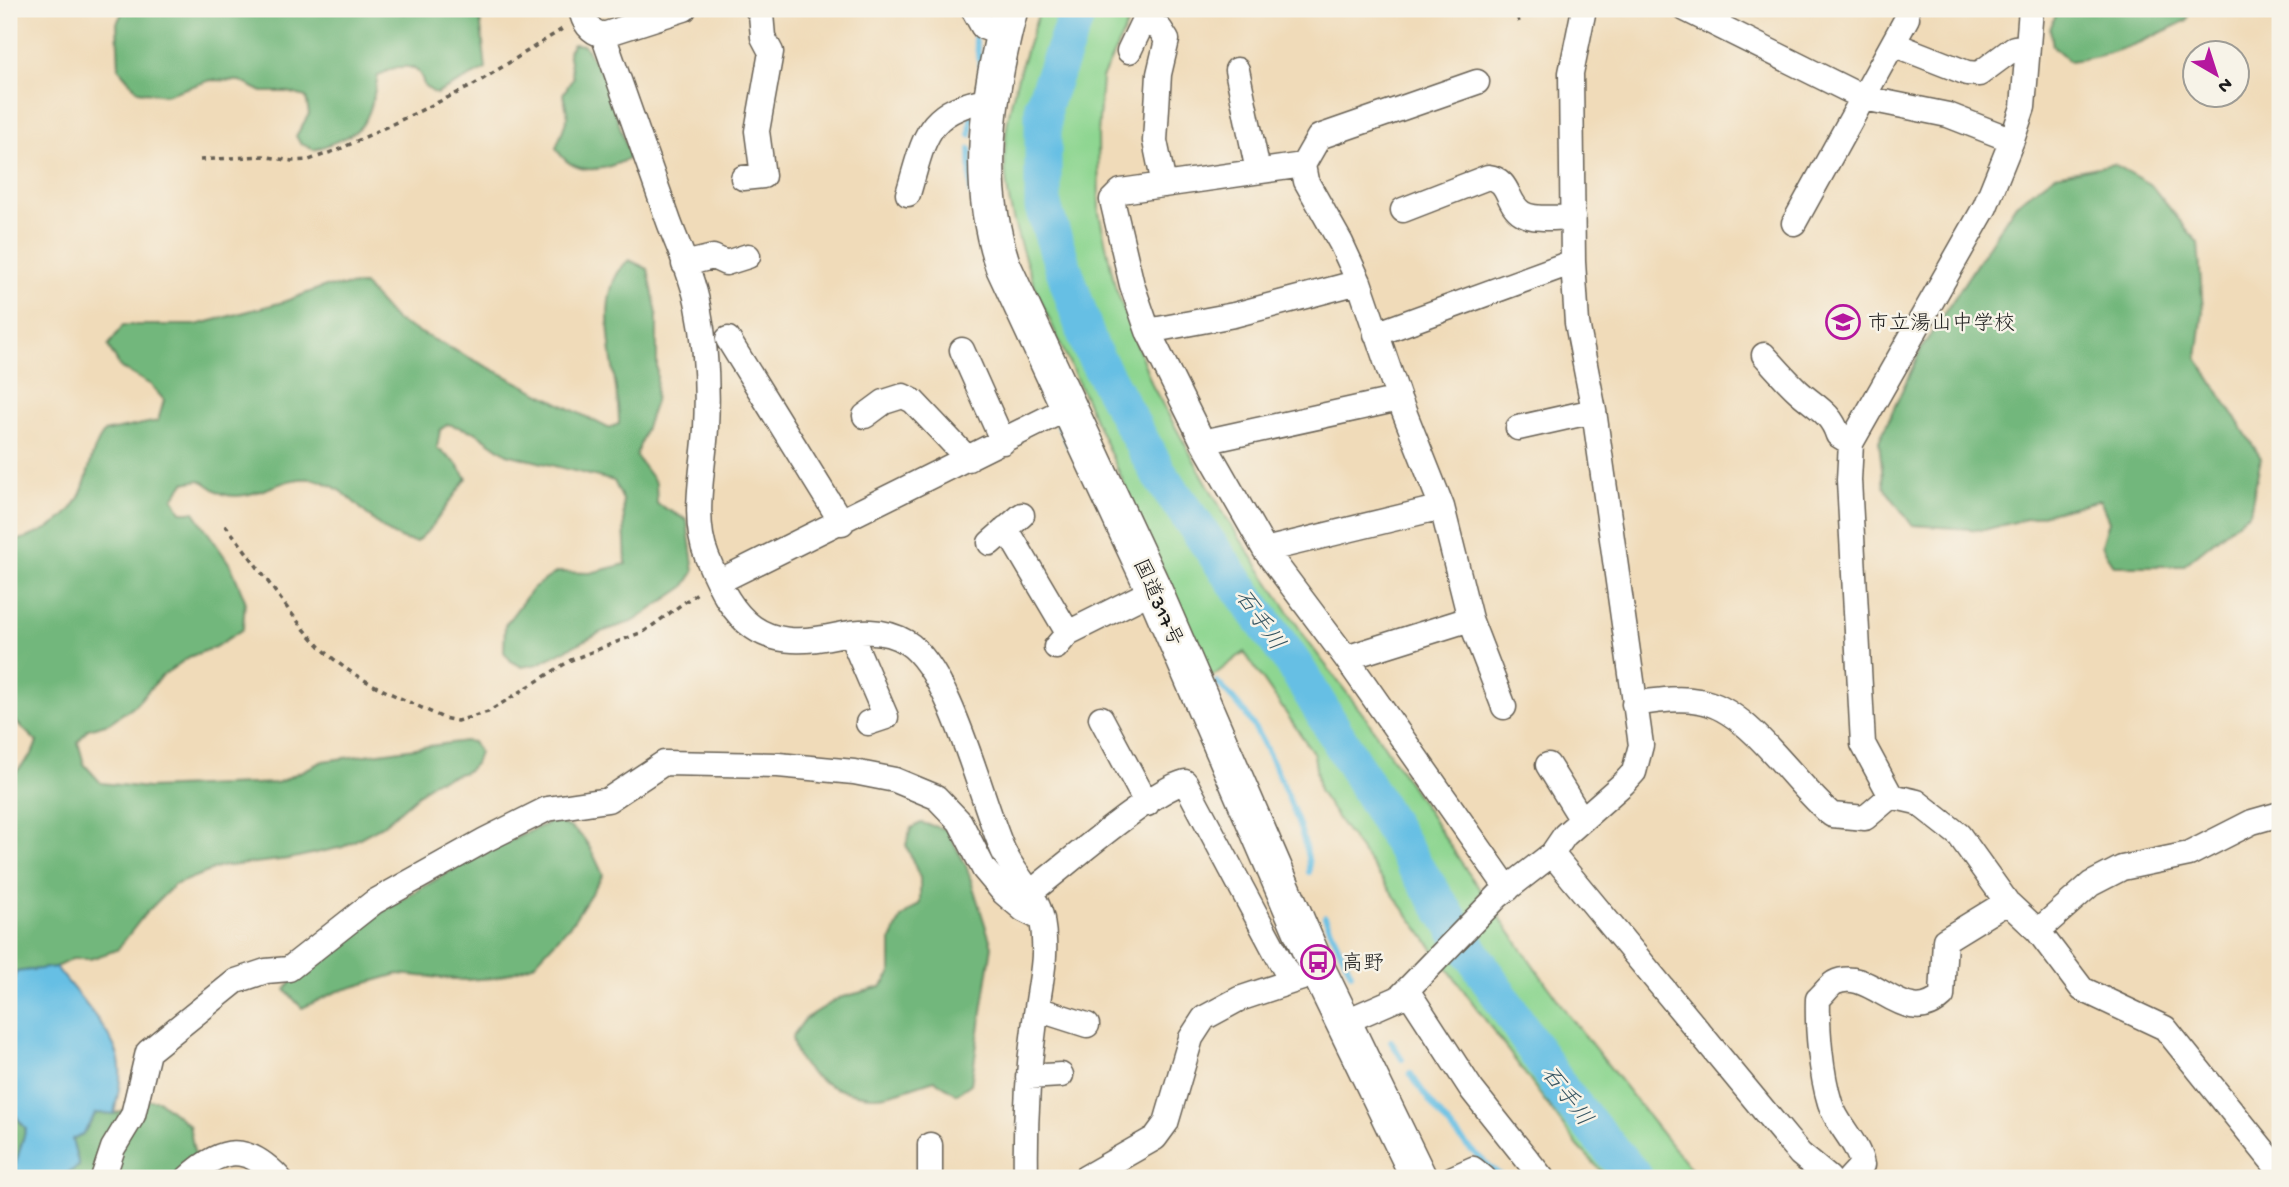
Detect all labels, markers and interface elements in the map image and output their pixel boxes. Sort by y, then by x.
north arrow [2180,38,2250,108]
text: N [2212,72,2237,97]
school or university icon: 市立湯山中学校 [1824,303,1862,341]
place label: 市立湯山中学校 [1868,311,2015,338]
street label: 国道317号 [1125,555,1187,651]
water label: 石手川 [1227,584,1290,657]
bus stop icon: 高野 [1299,943,1337,981]
place label: 高野 [1342,951,1384,978]
water label: 石手川 [1534,1061,1598,1133]

